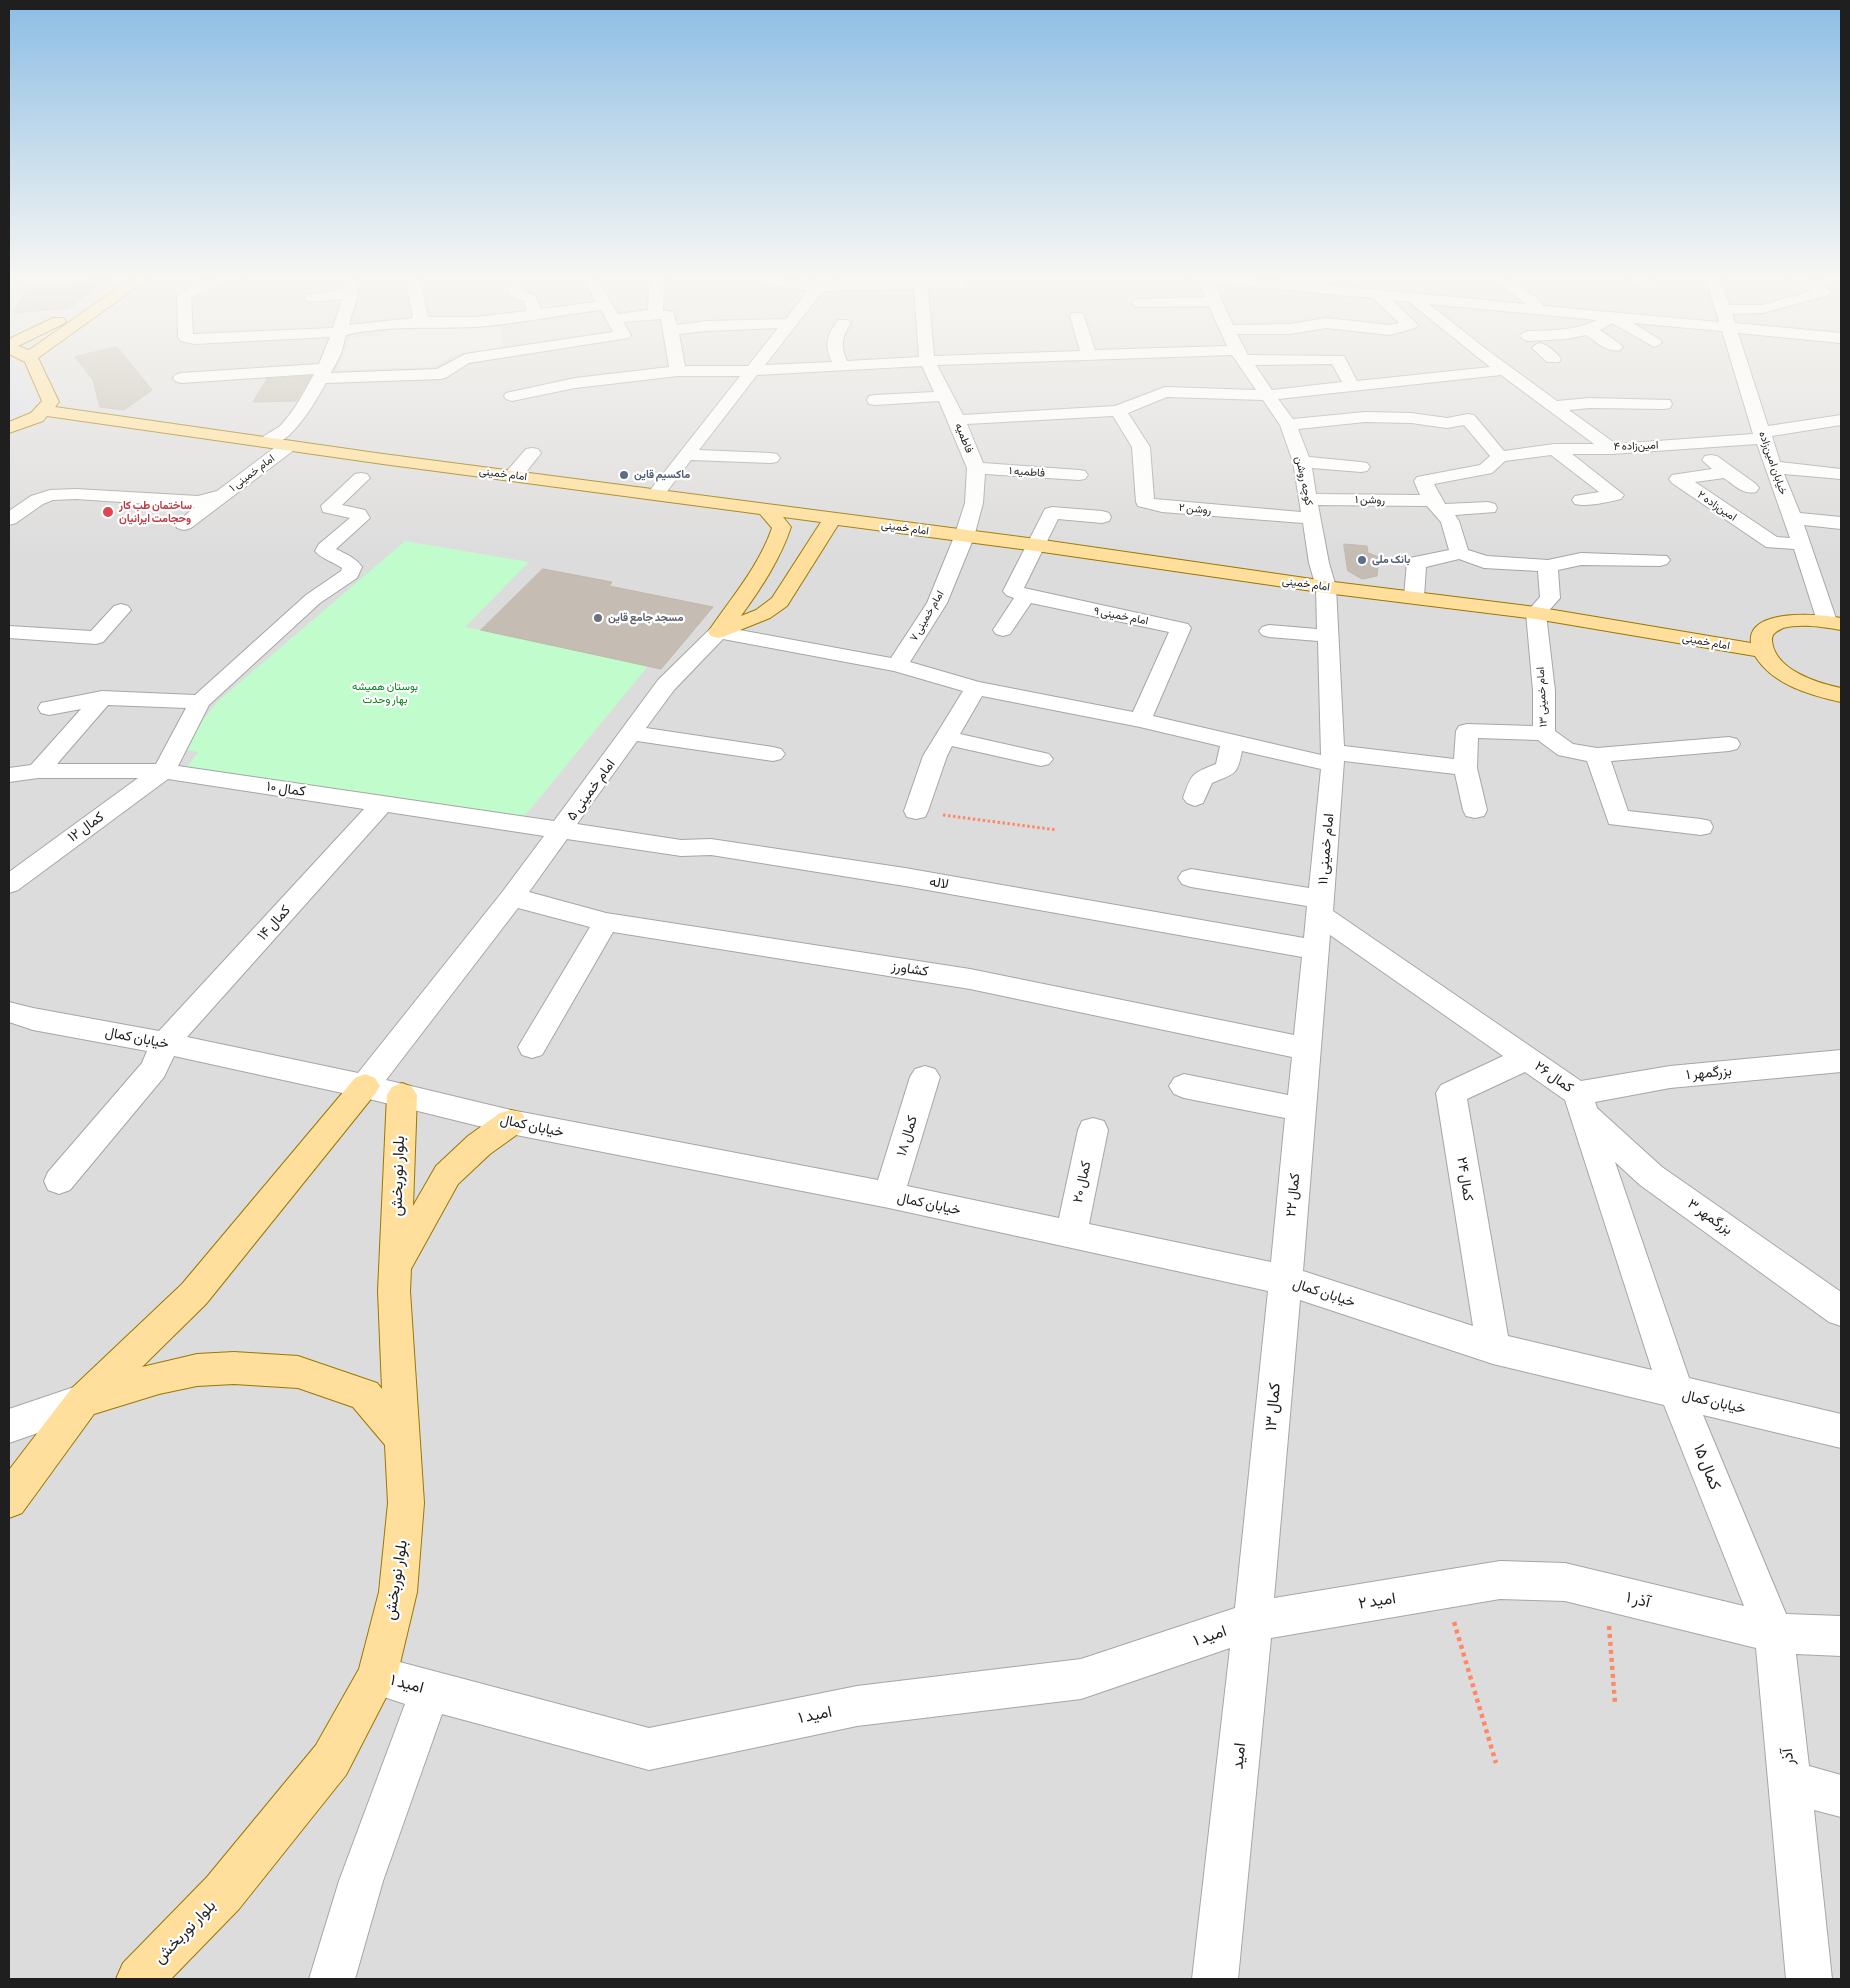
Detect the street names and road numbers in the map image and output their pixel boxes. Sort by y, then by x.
street label: فاطمیه [952,421,976,455]
street label: خیابان امین‌زاده [1756,430,1790,496]
street label: امین‌زاده ۴ [1613,439,1659,453]
street label: امام خمینی ۱ [227,452,277,494]
street label: کوچه روشن [1292,455,1316,507]
street label: فاطمیه ۱ [1009,464,1045,480]
street label: امام خمینی [478,465,528,483]
street label: امین‌زاده ۲ [1695,488,1739,524]
street label: روشن ۱ [1355,493,1385,507]
street label: روشن ۲ [1178,501,1212,517]
street label: امام خمینی [880,518,930,538]
street label: امام خمینی [1281,574,1331,594]
street label: امام خمینی ۷ [907,588,947,644]
street label: امام خمینی ۹ [1093,604,1149,628]
street label: امام خمینی [1681,631,1731,653]
street label: امام خمینی ۱۳ [1534,666,1550,728]
street label: امام خمینی ۵ [563,756,619,824]
street label: کمال ۱۰ [265,778,307,800]
street label: کمال ۱۲ [65,808,107,846]
street label: امام خمینی ۱۱ [1315,813,1337,885]
street label: لاله [928,873,950,893]
street label: کمال ۱۴ [254,902,294,944]
street label: کشاورز [890,958,930,980]
street label: خیابان کمال [104,1024,170,1052]
street label: کمال ۲۶ [1531,1058,1577,1096]
street label: بزرگمهر ۱ [1685,1063,1733,1083]
street label: خیابان کمال [499,1111,565,1141]
street label: کمال ۱۸ [893,1114,921,1158]
street label: بلوار نوربخش [387,1135,409,1217]
street label: کمال ۲۴ [1453,1156,1477,1202]
street label: کمال ۲۰ [1069,1160,1095,1204]
street label: کمال ۲۲ [1282,1172,1304,1218]
street label: خیابان کمال [896,1189,962,1219]
street label: بزرگمهر ۳ [1684,1196,1736,1238]
street label: خیابان کمال [1291,1275,1357,1311]
street label: کمال ۱۳ [1261,1382,1285,1432]
street label: خیابان کمال [1681,1387,1747,1417]
street label: کمال ۱۵ [1689,1441,1725,1493]
street label: بلوار نوربخش [380,1539,412,1621]
street label: آذر ۱ [1624,1588,1652,1612]
street label: امید ۲ [1357,1589,1397,1613]
street label: امید ۱ [1191,1621,1229,1651]
street label: امید ۱ [388,1670,426,1698]
street label: امید ۱ [796,1702,834,1728]
street label: امید [1228,1742,1250,1770]
street label: آذر [1778,1748,1798,1766]
street label: بلوار نوربخش [150,1896,220,1968]

